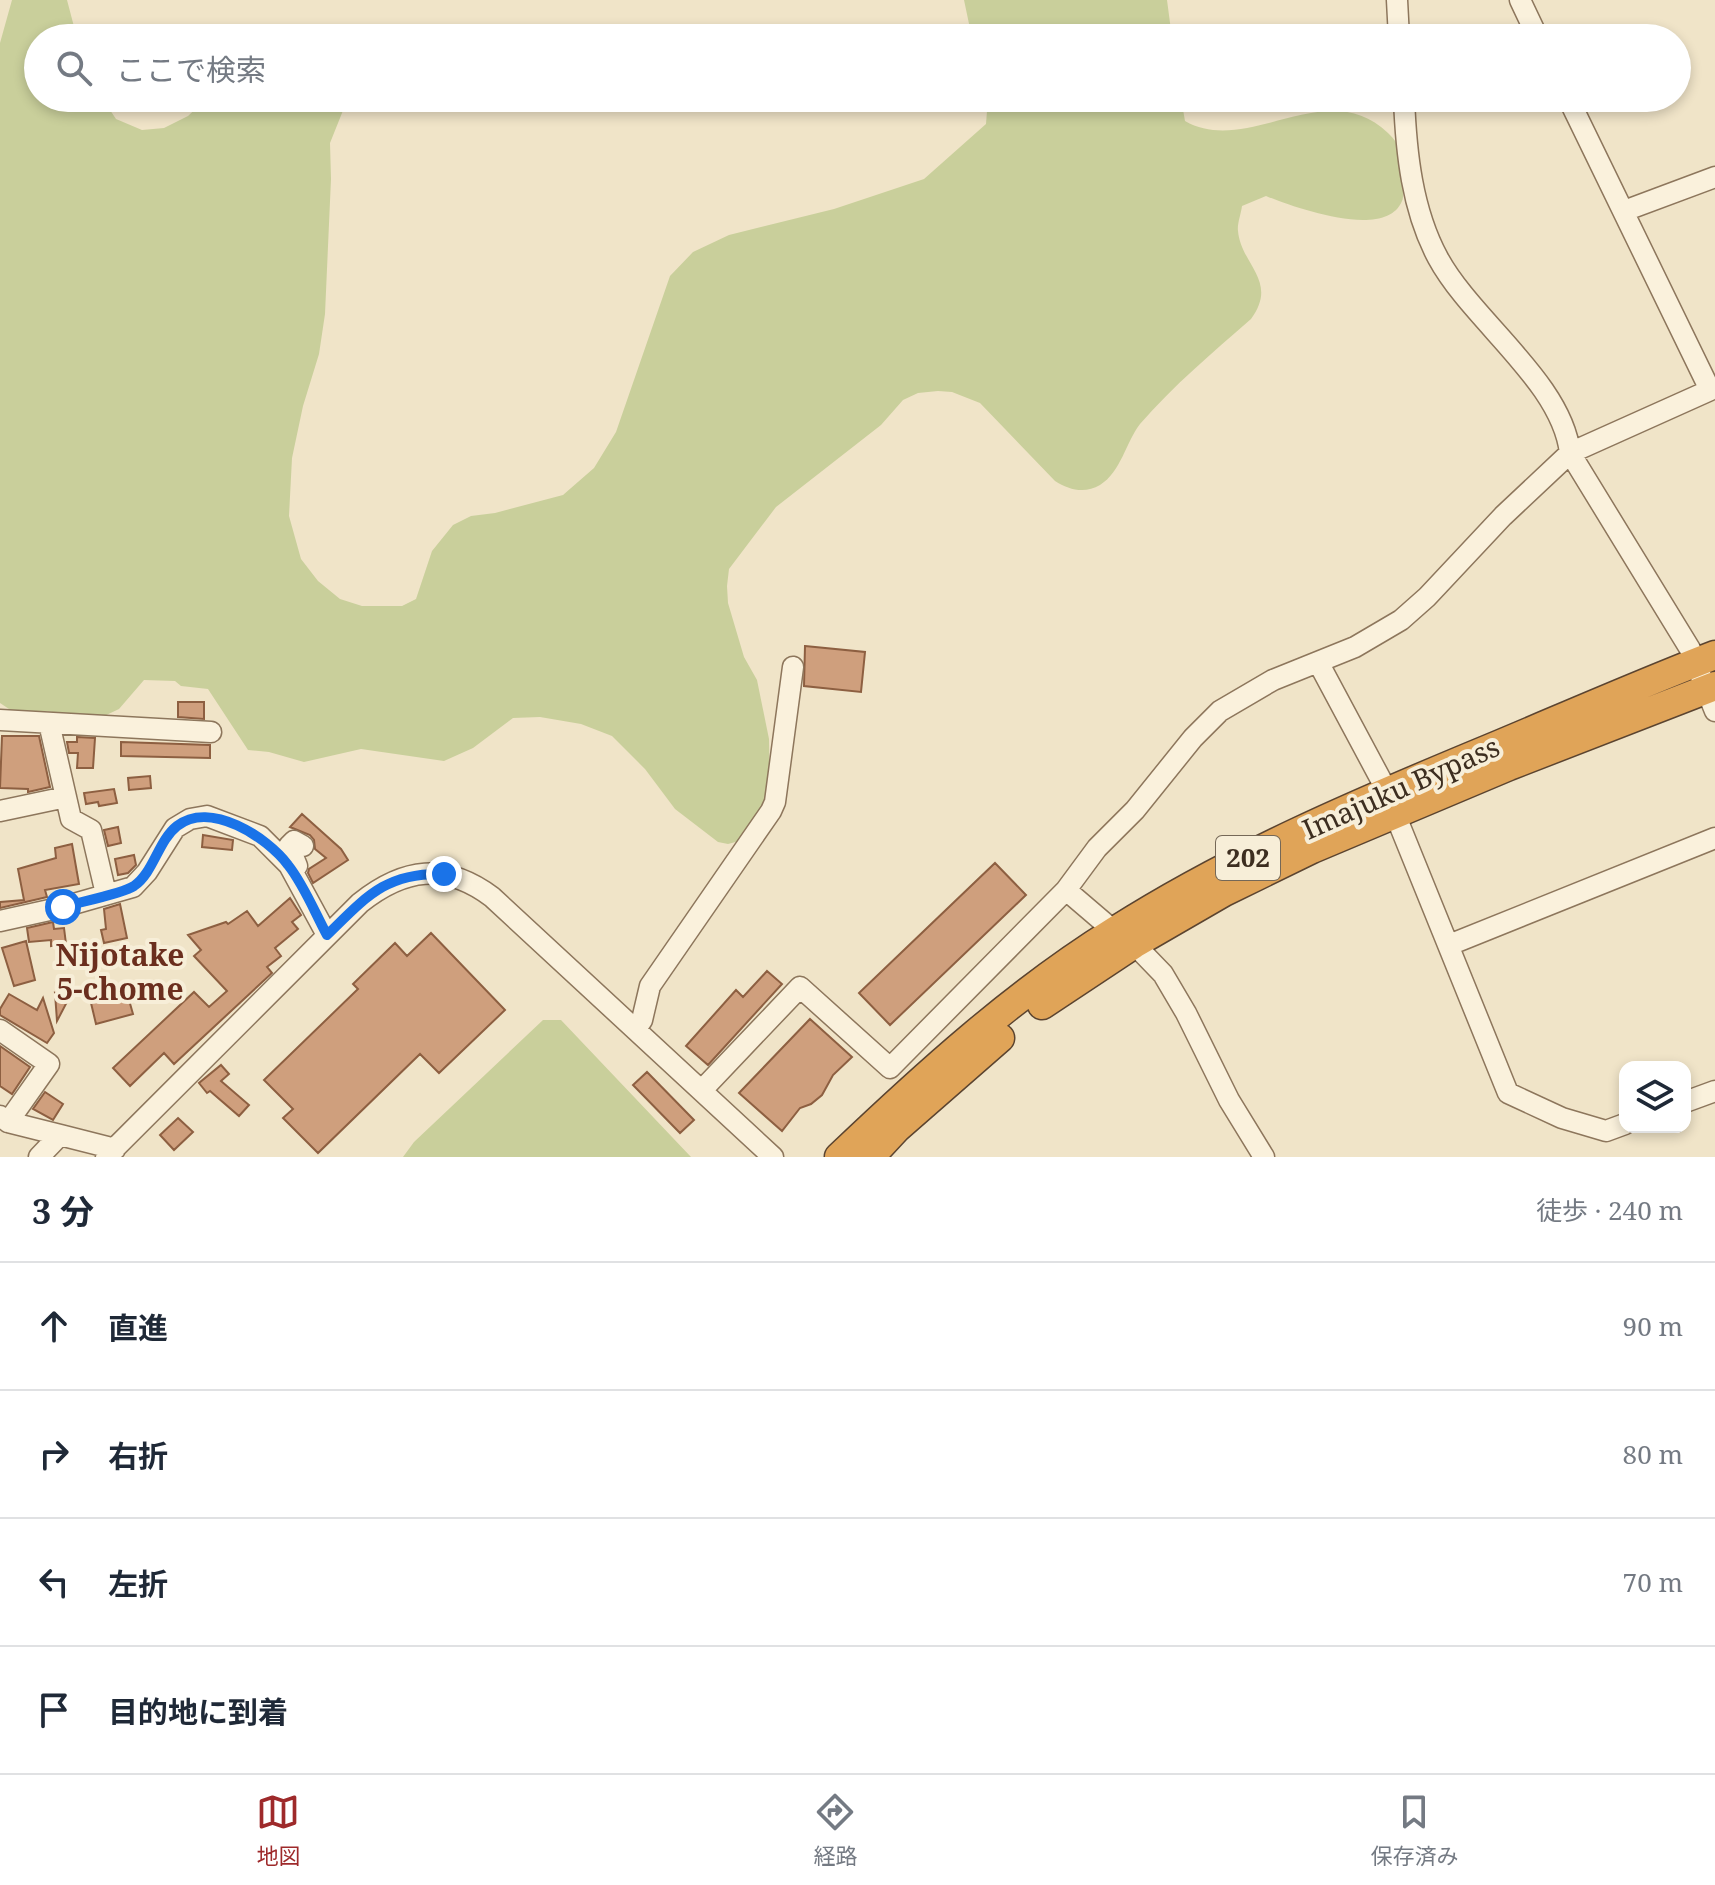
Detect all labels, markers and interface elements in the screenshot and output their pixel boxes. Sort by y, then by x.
search box [24,24,1691,112]
icon: search [52,46,96,90]
text: ここで検索 [116,49,266,90]
street label: Imajuku Bypass [1296,727,1505,848]
road number: 202 [1216,836,1280,880]
route end [426,856,462,892]
route start [45,889,81,925]
district label: Nijotake 5-chome [56,934,184,1009]
map controls [1619,1061,1691,1133]
button: layers [1619,1061,1691,1133]
text: 3 分 [32,1188,94,1234]
text: 徒歩 · 240 m [1536,1192,1683,1228]
icon: ahead [32,1304,76,1348]
text: 直進 [108,1307,168,1348]
text: 90 m [1623,1308,1683,1344]
icon: right [32,1432,76,1476]
text: 右折 [108,1435,168,1476]
text: 80 m [1623,1436,1683,1472]
icon: left [32,1560,76,1604]
text: 左折 [108,1563,168,1604]
text: 70 m [1623,1564,1683,1600]
icon: arrive [32,1688,76,1732]
text: 目的地に到着 [108,1691,288,1732]
tab: 地図 [256,1790,301,1870]
tab: 経路 [813,1790,858,1870]
tab: 保存済み [1370,1790,1459,1870]

